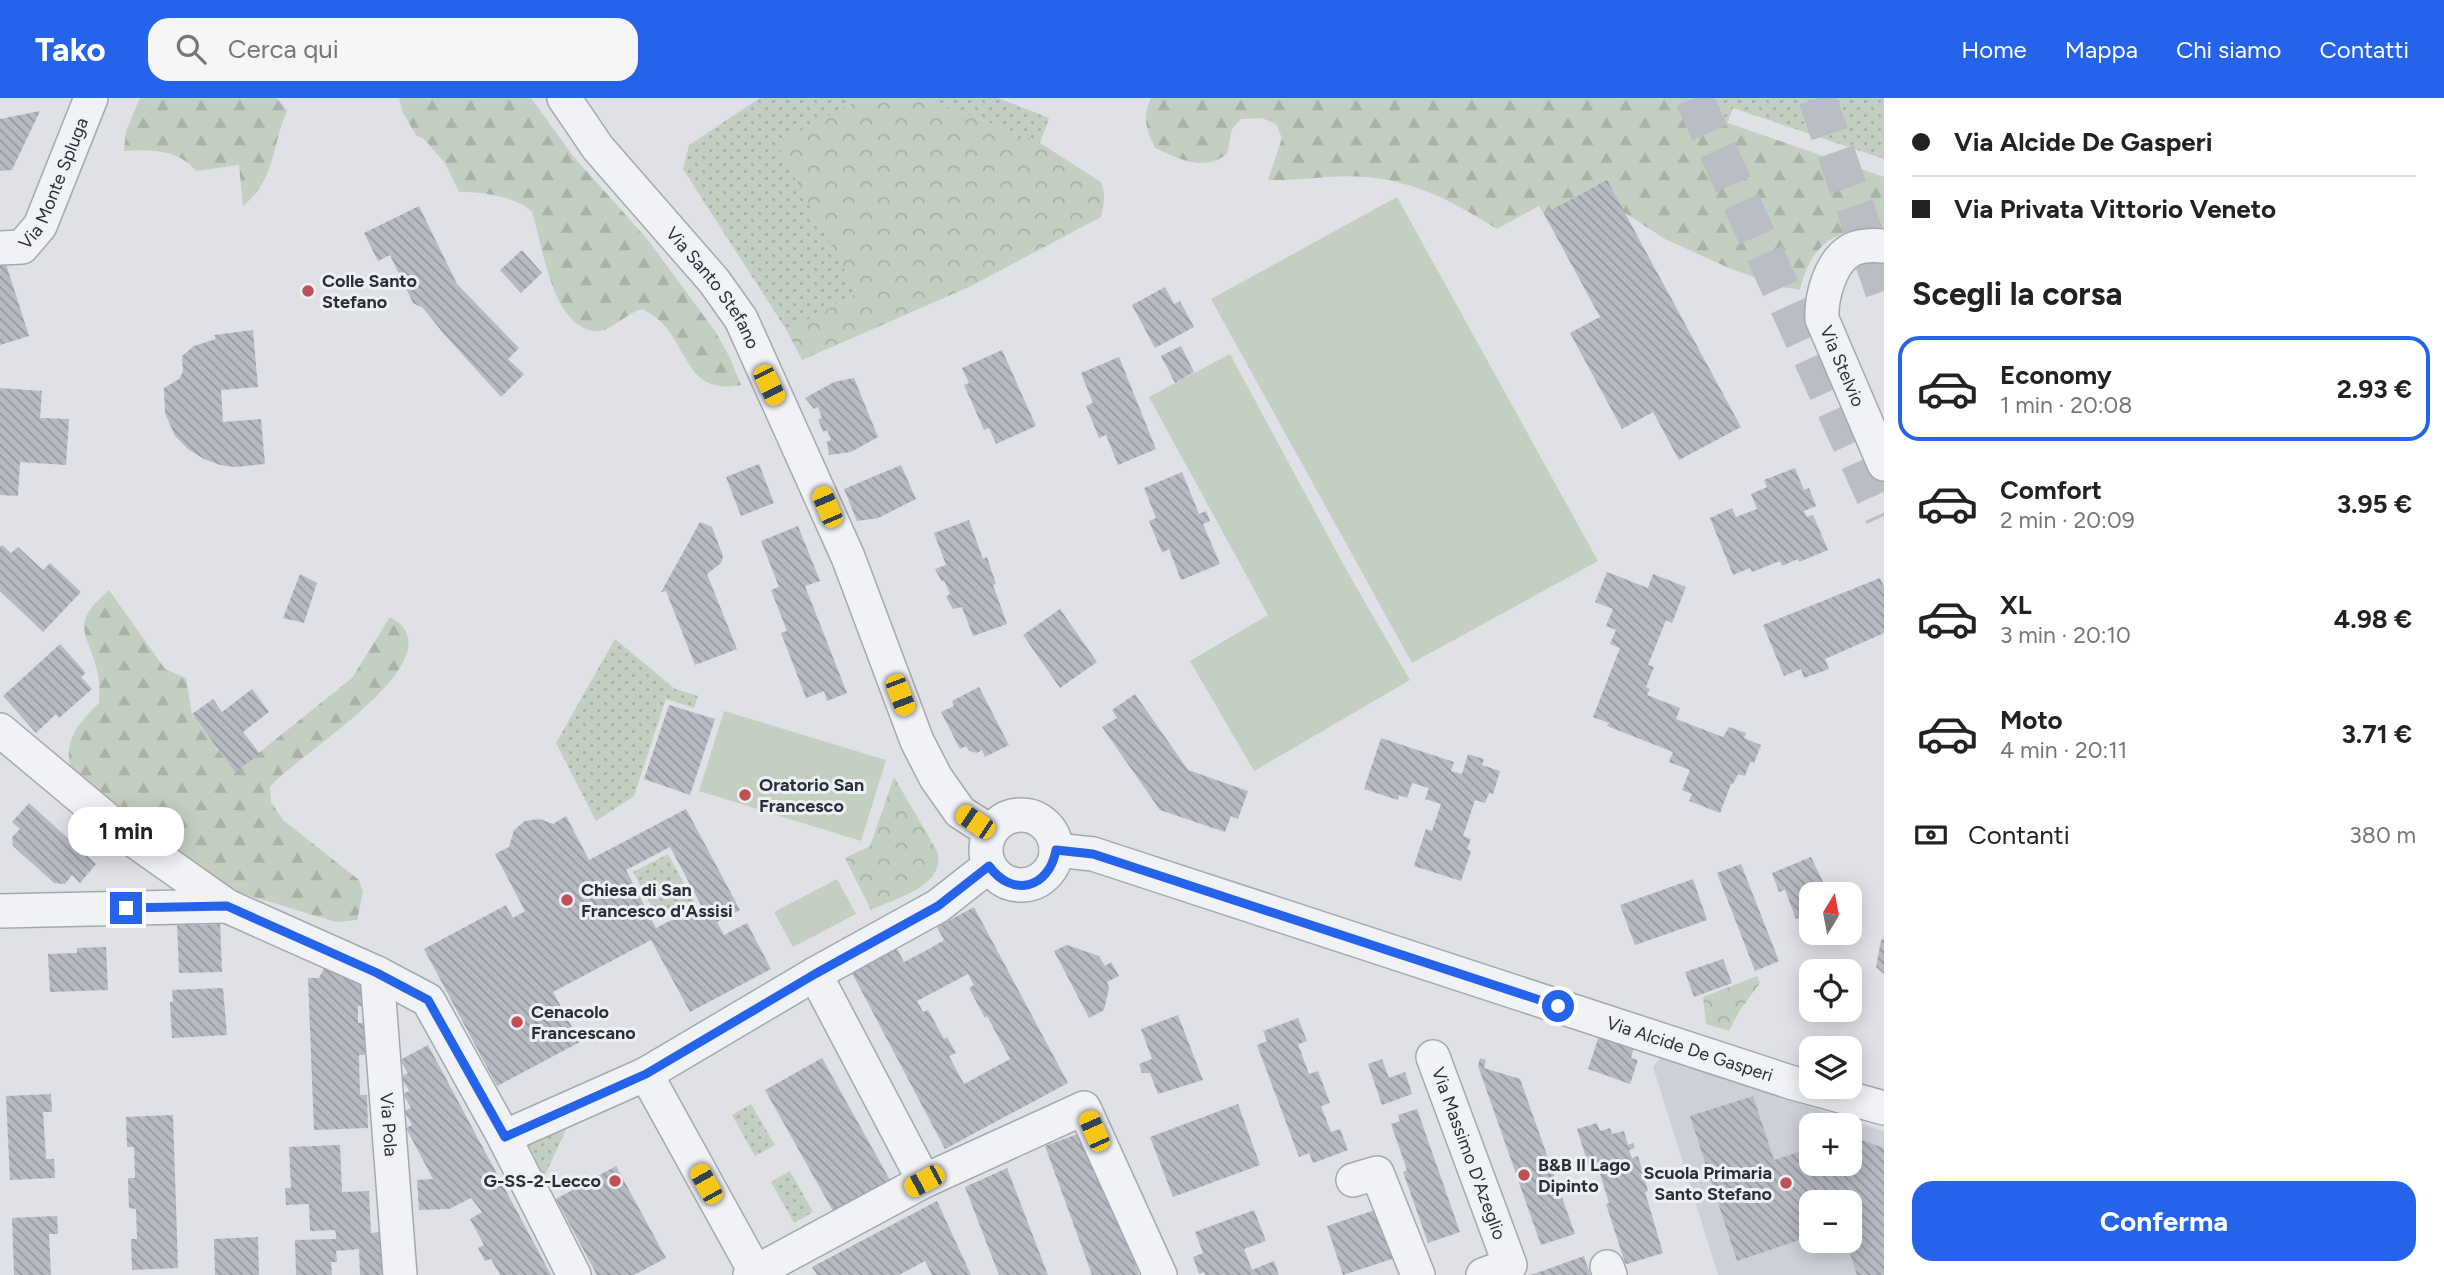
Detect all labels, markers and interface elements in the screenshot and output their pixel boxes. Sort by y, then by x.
search box [148,18,638,81]
text: Tako [35,30,106,69]
icon: search [172,30,210,68]
text: Cerca qui [228,33,339,65]
text: Home [1961,35,2027,64]
text: Mappa [2065,35,2138,64]
text: Chi siamo [2176,35,2281,64]
text: Contatti [2319,35,2409,64]
street label: Via Monte Spluga [14,115,93,254]
text: Via Alcide De Gasperi [1954,126,2212,158]
text: Via Privata Vittorio Veneto [1954,193,2276,225]
street label: Via Santo Stefano [661,222,764,352]
place label: Colle Santo Stefano [322,270,417,313]
text: Scegli la corsa [1912,275,2122,313]
marker: Colle Santo Stefano [300,283,316,299]
street label: Via Stelvio [1815,322,1869,410]
icon: car [1916,357,1979,420]
text: Economy [2000,359,2112,391]
car [751,362,788,408]
text: 2.93 € [2337,373,2412,405]
text: 1 min · 20:08 [2000,391,2132,419]
icon: car [1916,472,1979,535]
text: Comfort [2000,474,2102,506]
car [810,484,845,530]
text: 3.95 € [2337,488,2412,520]
text: 2 min · 20:09 [2000,506,2135,534]
icon: car [1916,587,1979,650]
text: XL [2000,589,2032,621]
text: 4.98 € [2334,603,2412,635]
text: 3 min · 20:10 [2000,621,2131,649]
car [883,672,918,718]
icon: car [1916,702,1979,765]
text: Moto [2000,704,2063,736]
text: 3.71 € [2341,718,2412,750]
text: 4 min · 20:11 [2000,736,2127,764]
place label: Oratorio San Francesco [759,774,864,817]
marker: Oratorio San Francesco [737,787,753,803]
car [952,802,999,842]
callout: 1 min [68,806,184,856]
icon: cash [1912,816,1950,854]
text: 1 min [99,817,153,845]
text: Contanti [1968,819,2070,851]
text: 380 m [2349,821,2416,849]
place label: Chiesa di San Francesco d'Assisi [581,879,733,922]
north arrow [1799,882,1862,945]
map controls [1799,882,1862,1253]
route end [110,892,142,924]
marker: Chiesa di San Francesco d'Assisi [559,892,575,908]
button: locate [1799,959,1862,1022]
route start [1542,990,1574,1022]
place label: Cenacolo Francescano [531,1001,636,1044]
street label: Via Alcide De Gasperi [1604,1012,1776,1087]
marker: Cenacolo Francescano [509,1014,525,1030]
button: layers [1799,1036,1862,1099]
street label: Via Massimo D'Azeglio [1427,1064,1511,1243]
street label: Via Pola [375,1092,402,1157]
car [1076,1108,1113,1154]
button: + [1799,1113,1862,1176]
place label: B&B Il Lago Dipinto [1538,1154,1630,1197]
car [687,1161,726,1207]
car [901,1162,948,1200]
place label: Scuola Primaria Santo Stefano [1643,1162,1772,1205]
marker: B&B Il Lago Dipinto [1516,1167,1532,1183]
place label: G-SS-2-Lecco [484,1170,601,1192]
marker: G-SS-2-Lecco [607,1173,623,1189]
marker: Scuola Primaria Santo Stefano [1778,1175,1794,1191]
button: Conferma [1912,1181,2416,1261]
button: − [1799,1190,1862,1253]

